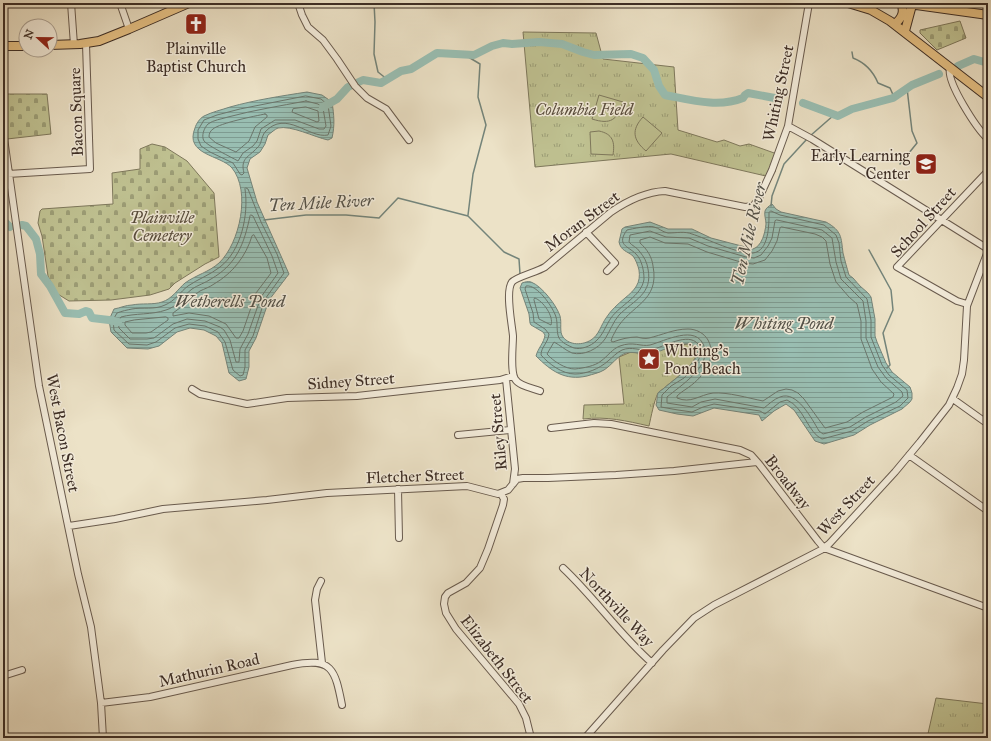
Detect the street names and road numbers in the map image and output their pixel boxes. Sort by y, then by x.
street label: Whiting Street [759,43,799,143]
street label: Bacon Square [65,67,88,157]
street label: School Street [886,182,960,261]
street label: Moran Street [541,186,624,255]
street label: Sidney Street [307,368,396,394]
street label: West Bacon Street [42,372,84,494]
street label: Riley Street [485,392,511,471]
street label: Broadway [761,451,815,513]
street label: Fletcher Street [365,465,465,487]
street label: West Street [813,471,879,539]
street label: Northville Way [576,564,659,651]
street label: Elizabeth Street [457,611,537,707]
street label: Mathurin Road [157,649,261,691]

